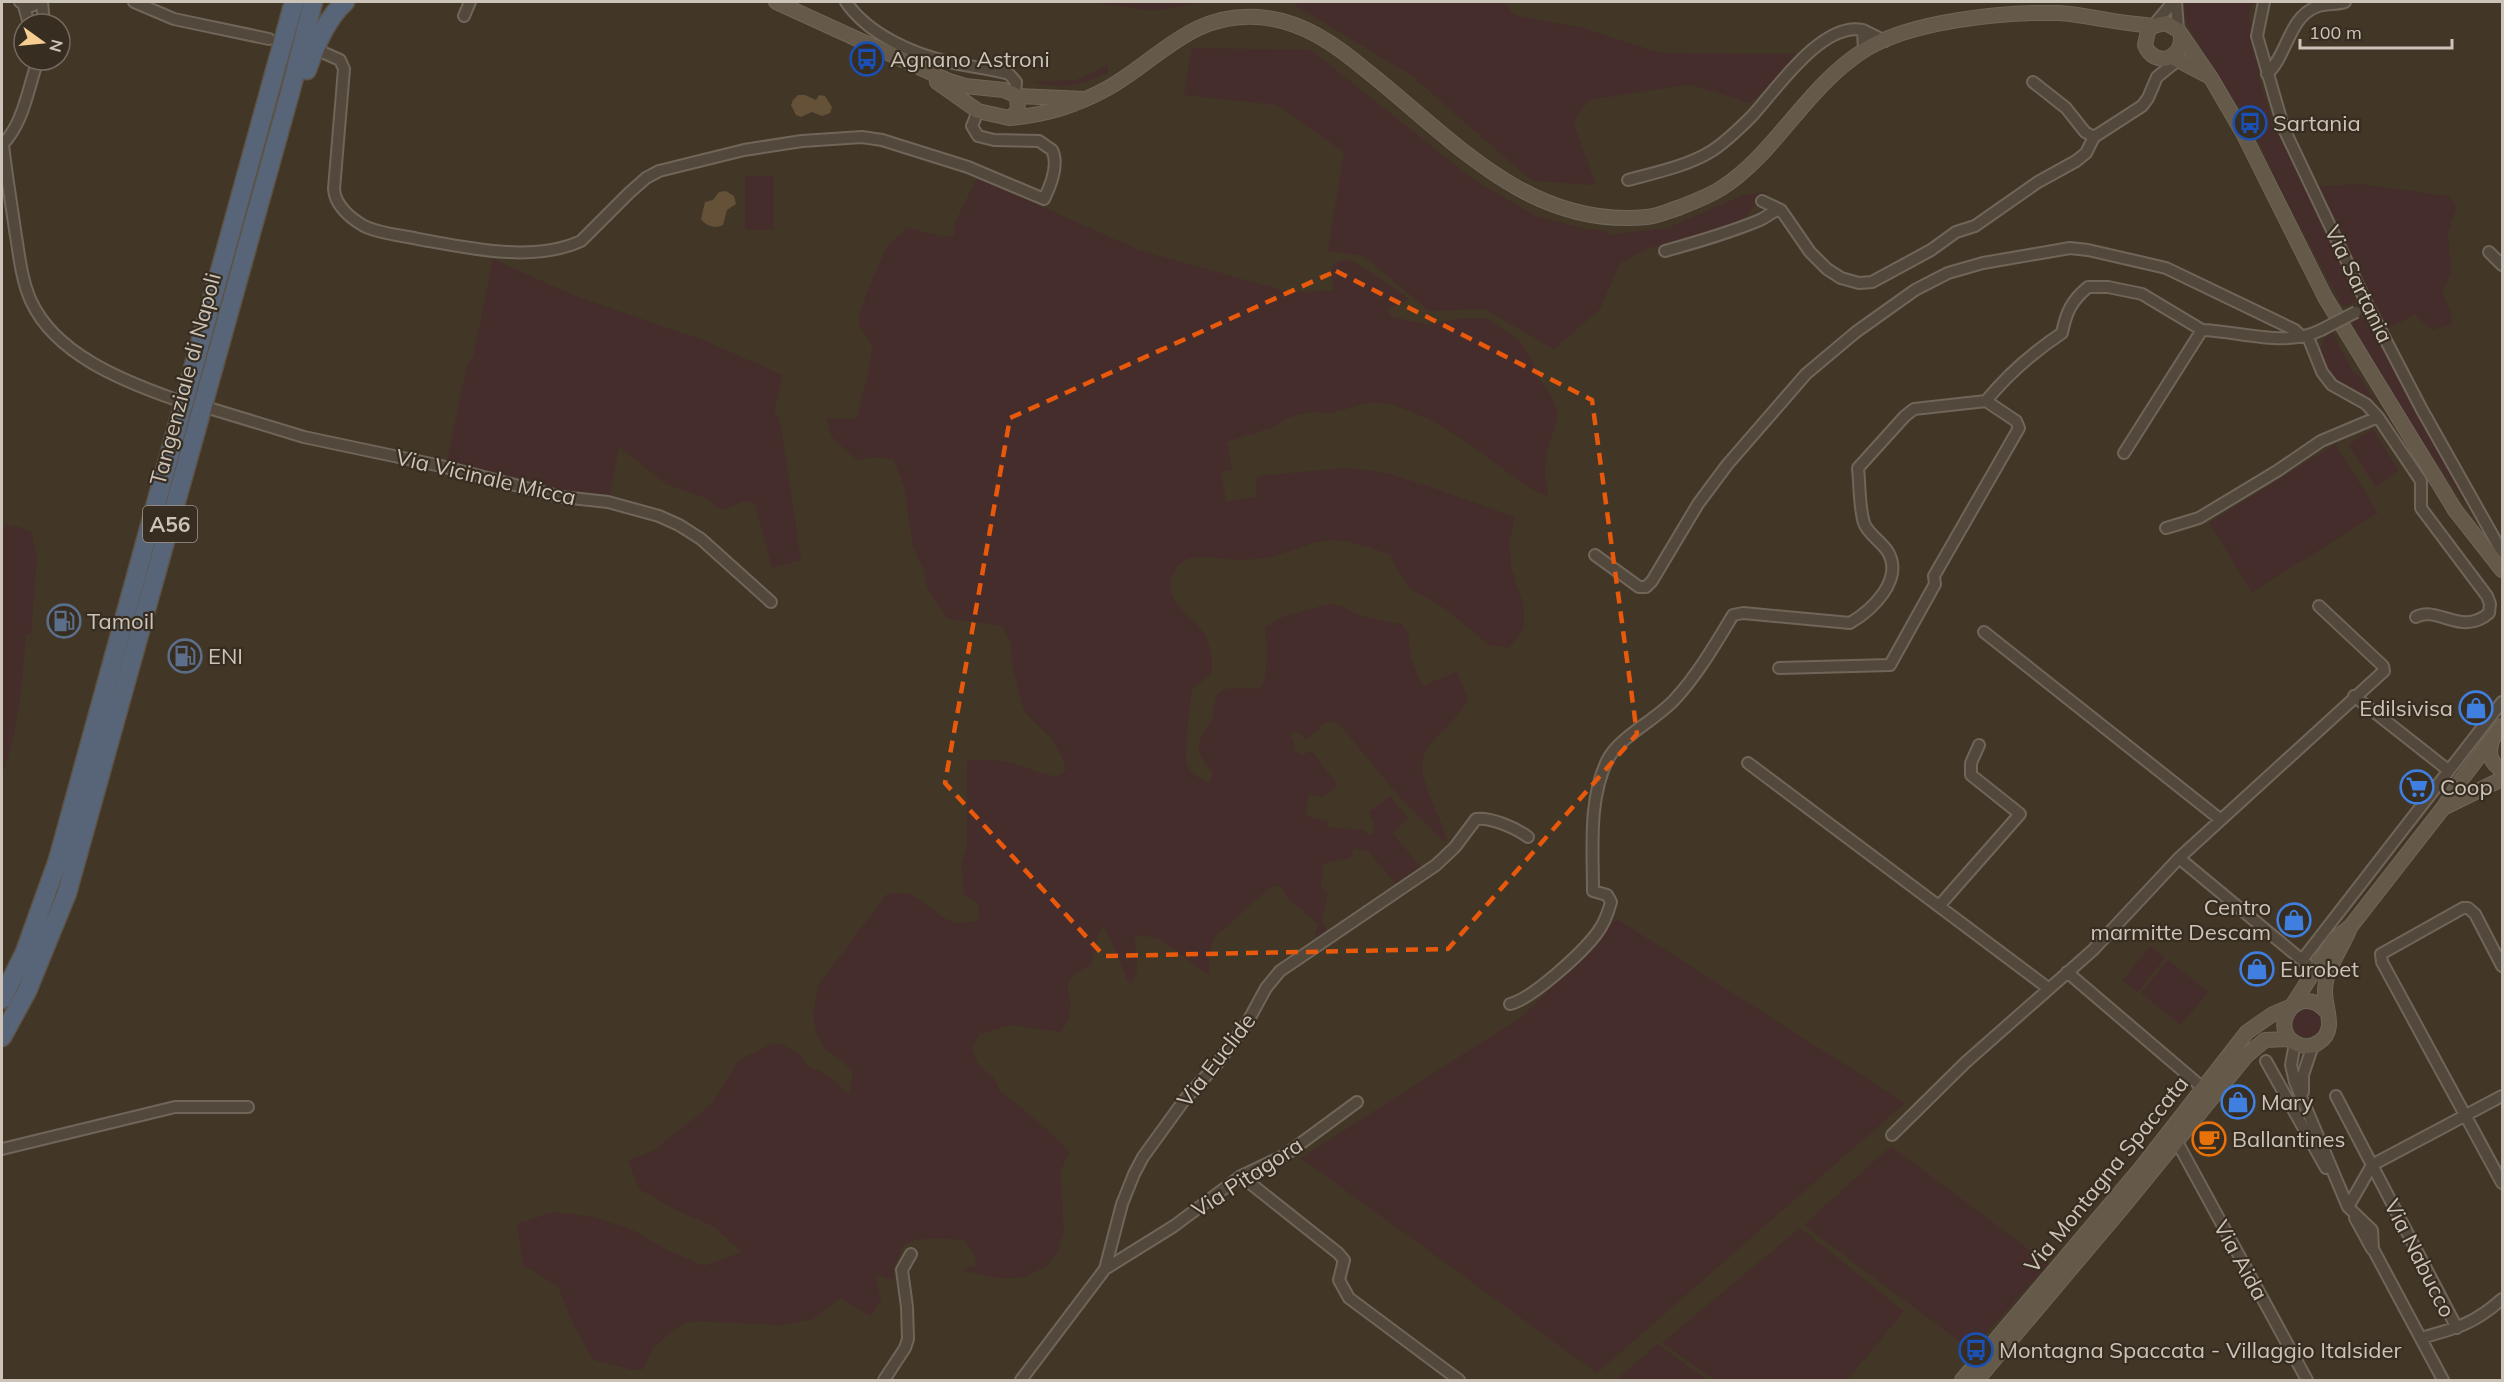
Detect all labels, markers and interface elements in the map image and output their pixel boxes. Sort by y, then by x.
north arrow [12,12,72,72]
scale bar [2300,12,2452,50]
text: 100 m [2309,21,2362,44]
text: N [45,37,68,54]
bus stop icon: Agnano Astroni [849,41,885,77]
place label: Agnano Astroni [890,45,1050,73]
bus stop icon: Sartania [2232,105,2268,141]
place label: Sartania [2273,109,2361,137]
street label: Via Sartania [2319,221,2399,347]
street label: Tangenziale di Napoli [143,270,227,488]
street label: Via Vicinale Micca [393,443,579,511]
road number: A56 [143,506,197,542]
fuel station icon: Tamoil [46,603,82,639]
place label: Tamoil [87,607,154,635]
fuel station icon: ENI [167,638,203,674]
place label: ENI [208,642,243,670]
shop icon: Edilsivisa [2458,690,2494,726]
place label: Edilsivisa [2359,694,2453,722]
supermarket icon: Coop [2399,769,2435,805]
place label: Coop [2440,773,2493,801]
place label: Centro marmitte Descam [2091,893,2271,946]
shop icon: Centro marmitte Descam [2276,902,2312,938]
shop icon: Eurobet [2239,951,2275,987]
place label: Eurobet [2280,955,2359,983]
street label: Via Euclide [1171,1007,1261,1113]
street label: Via Montagna Spaccata [2018,1070,2194,1278]
shop icon: Mary [2220,1084,2256,1120]
place label: Mary [2261,1088,2314,1116]
cafe icon: Ballantines [2191,1121,2227,1157]
place label: Ballantines [2232,1125,2345,1153]
street label: Via Pitagora [1186,1131,1308,1223]
street label: Via Nabucco [2378,1194,2462,1322]
street label: Via Aida [2208,1215,2274,1305]
bus stop icon: Montagna Spaccata - Villaggio Italsider [1958,1332,1994,1368]
place label: Montagna Spaccata - Villaggio Italsider [1999,1336,2401,1364]

